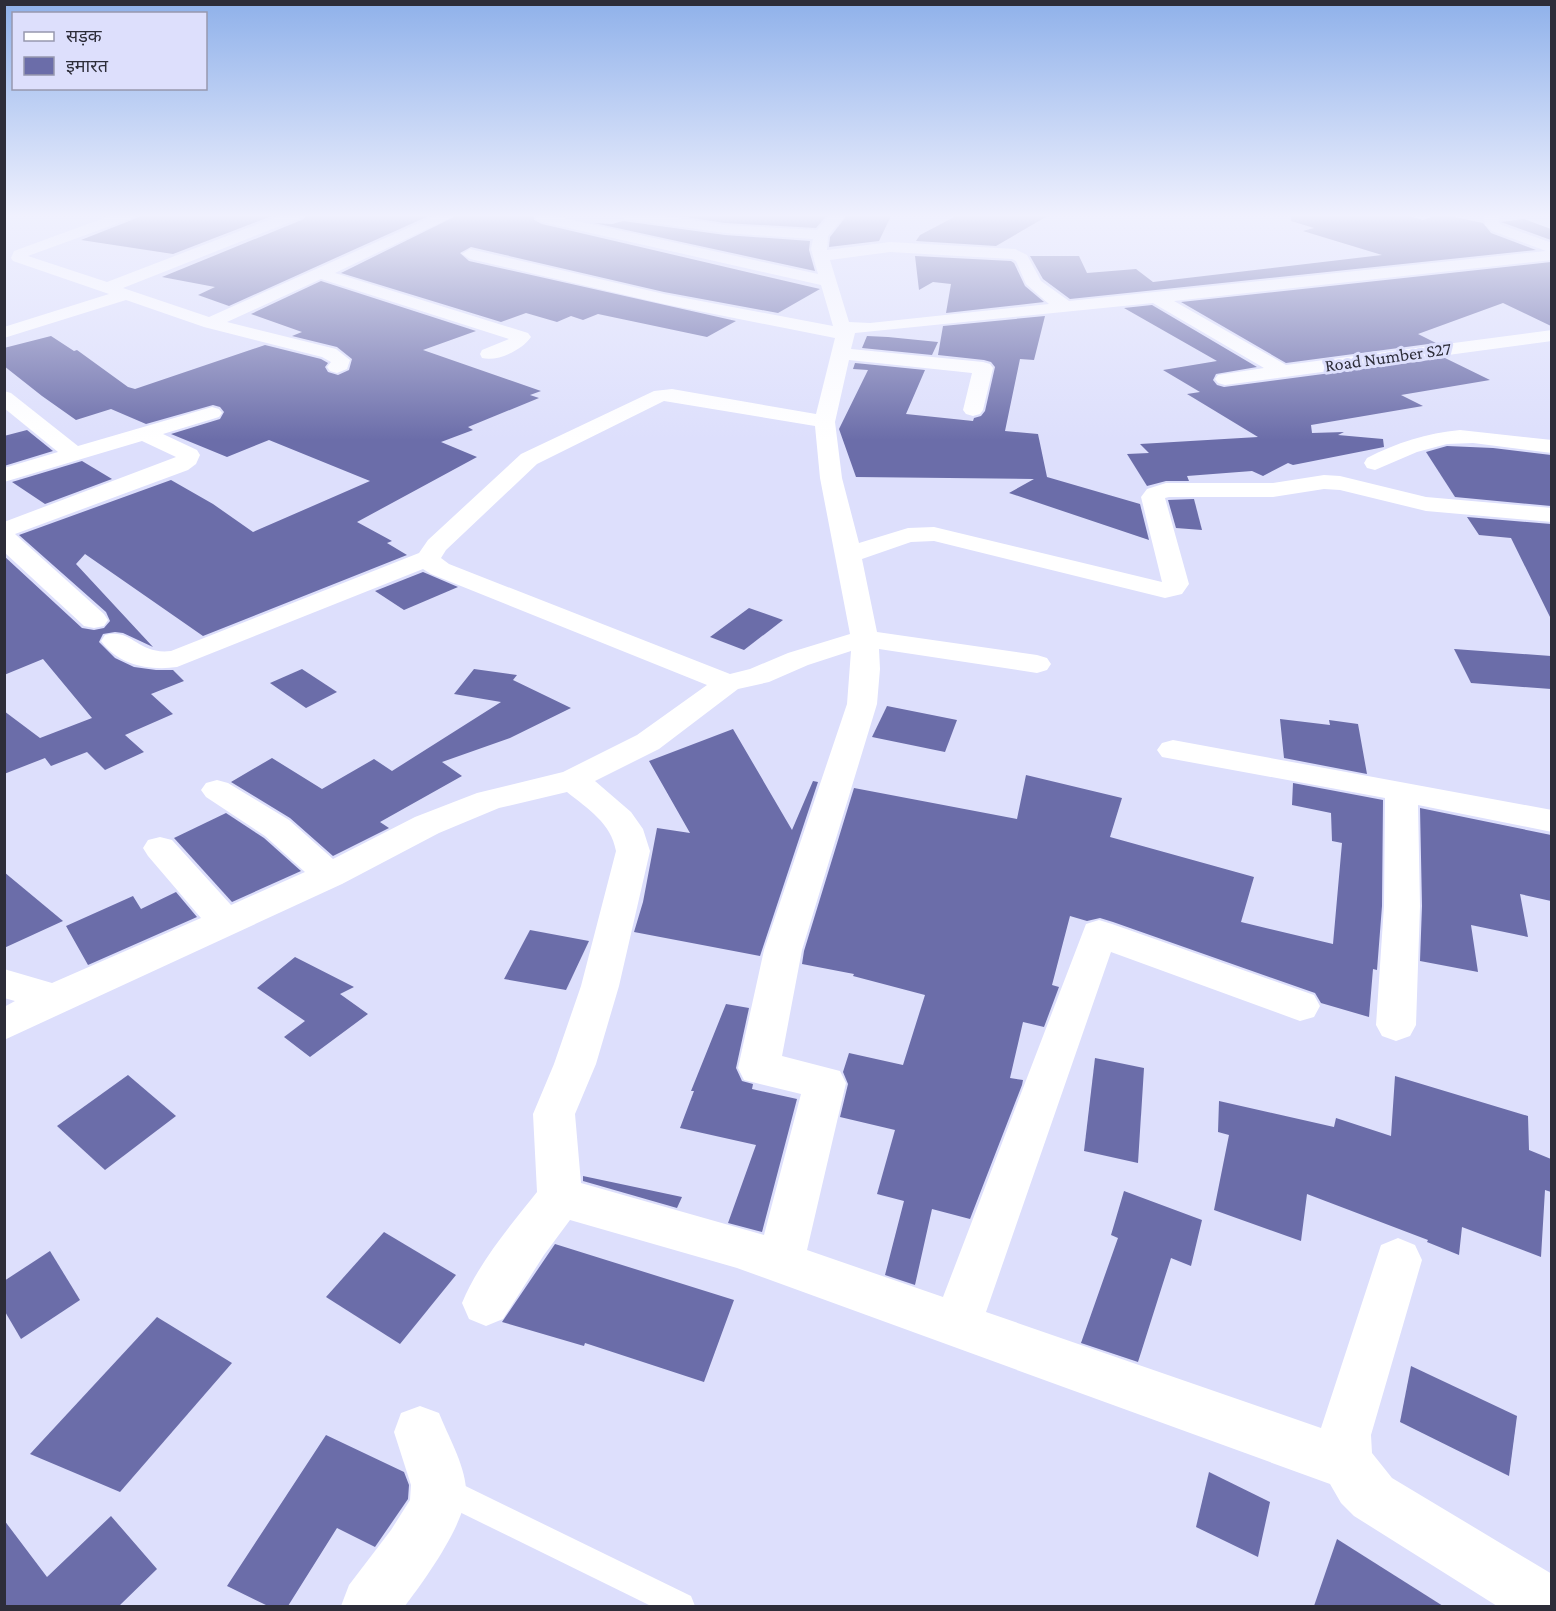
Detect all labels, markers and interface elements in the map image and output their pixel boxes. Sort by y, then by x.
legend [12,12,207,90]
text: सड़क [66,26,103,46]
text: इमारत [66,56,109,76]
street label: Road Number S27 [1323,338,1453,376]

